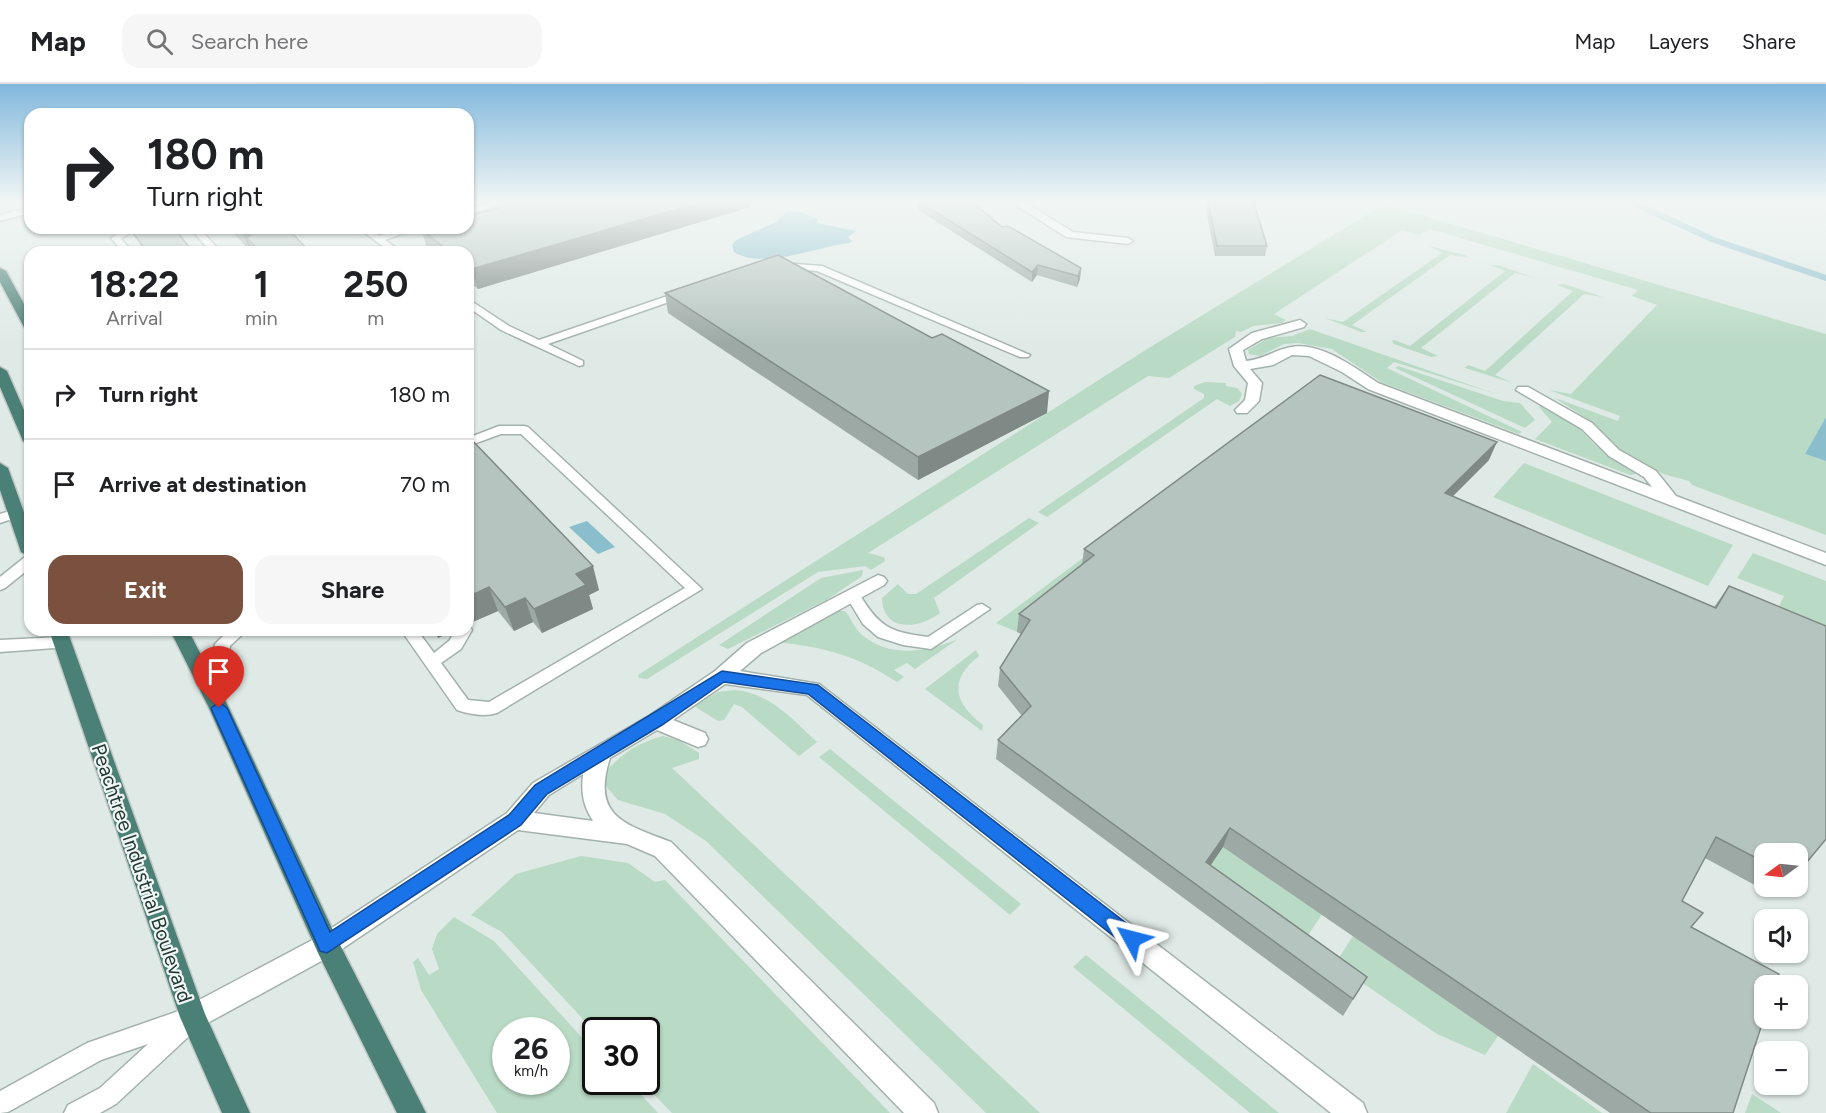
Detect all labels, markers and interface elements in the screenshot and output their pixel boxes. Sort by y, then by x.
search box [122,14,542,68]
text: Map [30,24,86,58]
icon: search [143,25,176,58]
text: Search here [191,28,308,55]
text: Map [1575,29,1615,54]
text: Layers [1648,29,1709,54]
text: Share [1742,29,1796,54]
text: 180 m [147,129,264,180]
icon: right [48,132,126,210]
text: Turn right [147,180,263,213]
text: 18:22 [90,263,179,306]
text: 1 [254,263,269,306]
text: 250 [343,263,408,306]
text: Arrival [106,306,163,330]
text: min [245,306,278,330]
text: m [367,306,384,330]
icon: right [48,378,81,411]
text: Turn right [99,381,198,408]
text: 180 m [389,381,450,408]
icon: arrive [48,468,81,501]
text: Arrive at destination [99,471,307,498]
text: 70 m [400,471,450,498]
button: Exit [48,555,243,624]
button: Share [255,555,450,624]
pin [193,646,244,708]
icon: arrive [202,655,235,688]
street label: Peachtree Industrial Boulevard [86,741,198,1005]
north arrow [1754,843,1808,897]
map controls [1754,843,1808,1095]
position arrow [1100,907,1164,971]
button: sound [1754,909,1808,963]
button: + [1754,975,1808,1029]
speed limit sign: 30 [582,1017,660,1095]
text: 26 [514,1030,548,1067]
button: − [1754,1041,1808,1095]
text: km/h [514,1062,548,1080]

